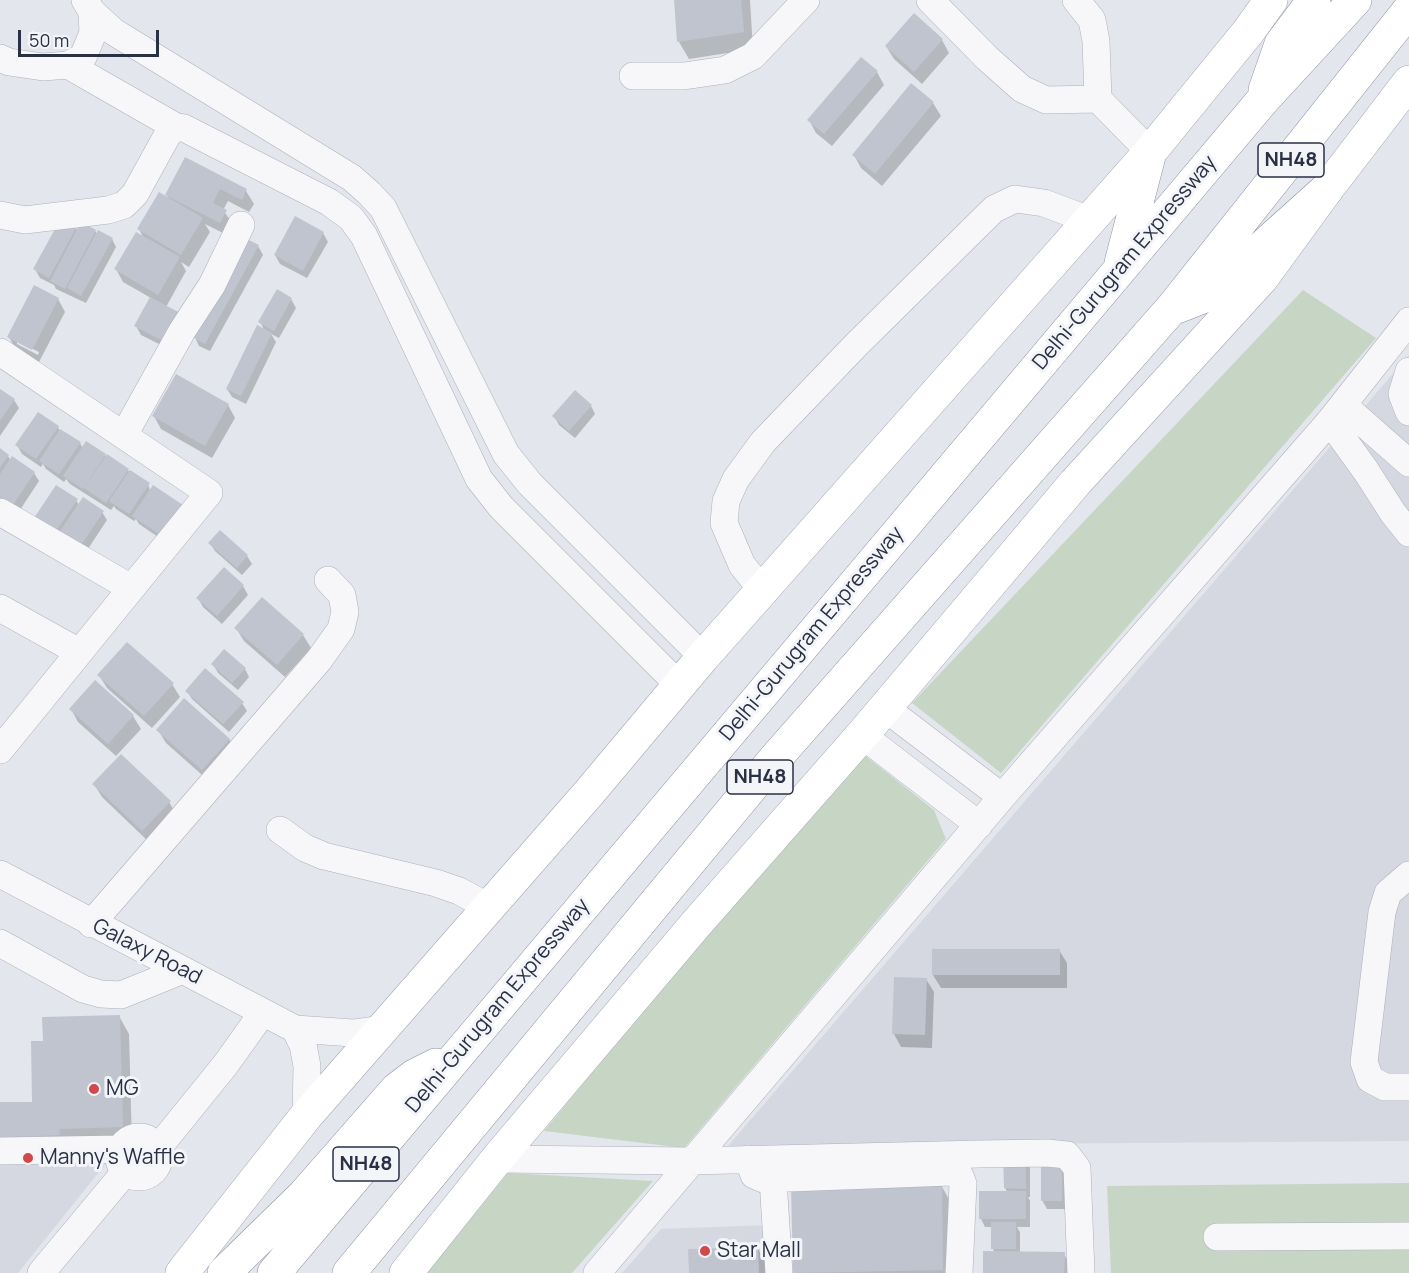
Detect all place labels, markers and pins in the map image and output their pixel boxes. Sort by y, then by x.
place label: MG [106,1076,138,1102]
marker: MG [87,1082,101,1096]
place label: Manny's Waffle [40,1145,185,1171]
marker: Manny's Waffle [21,1151,35,1165]
place label: Star Mall [717,1238,801,1264]
marker: Star Mall [698,1244,712,1258]

